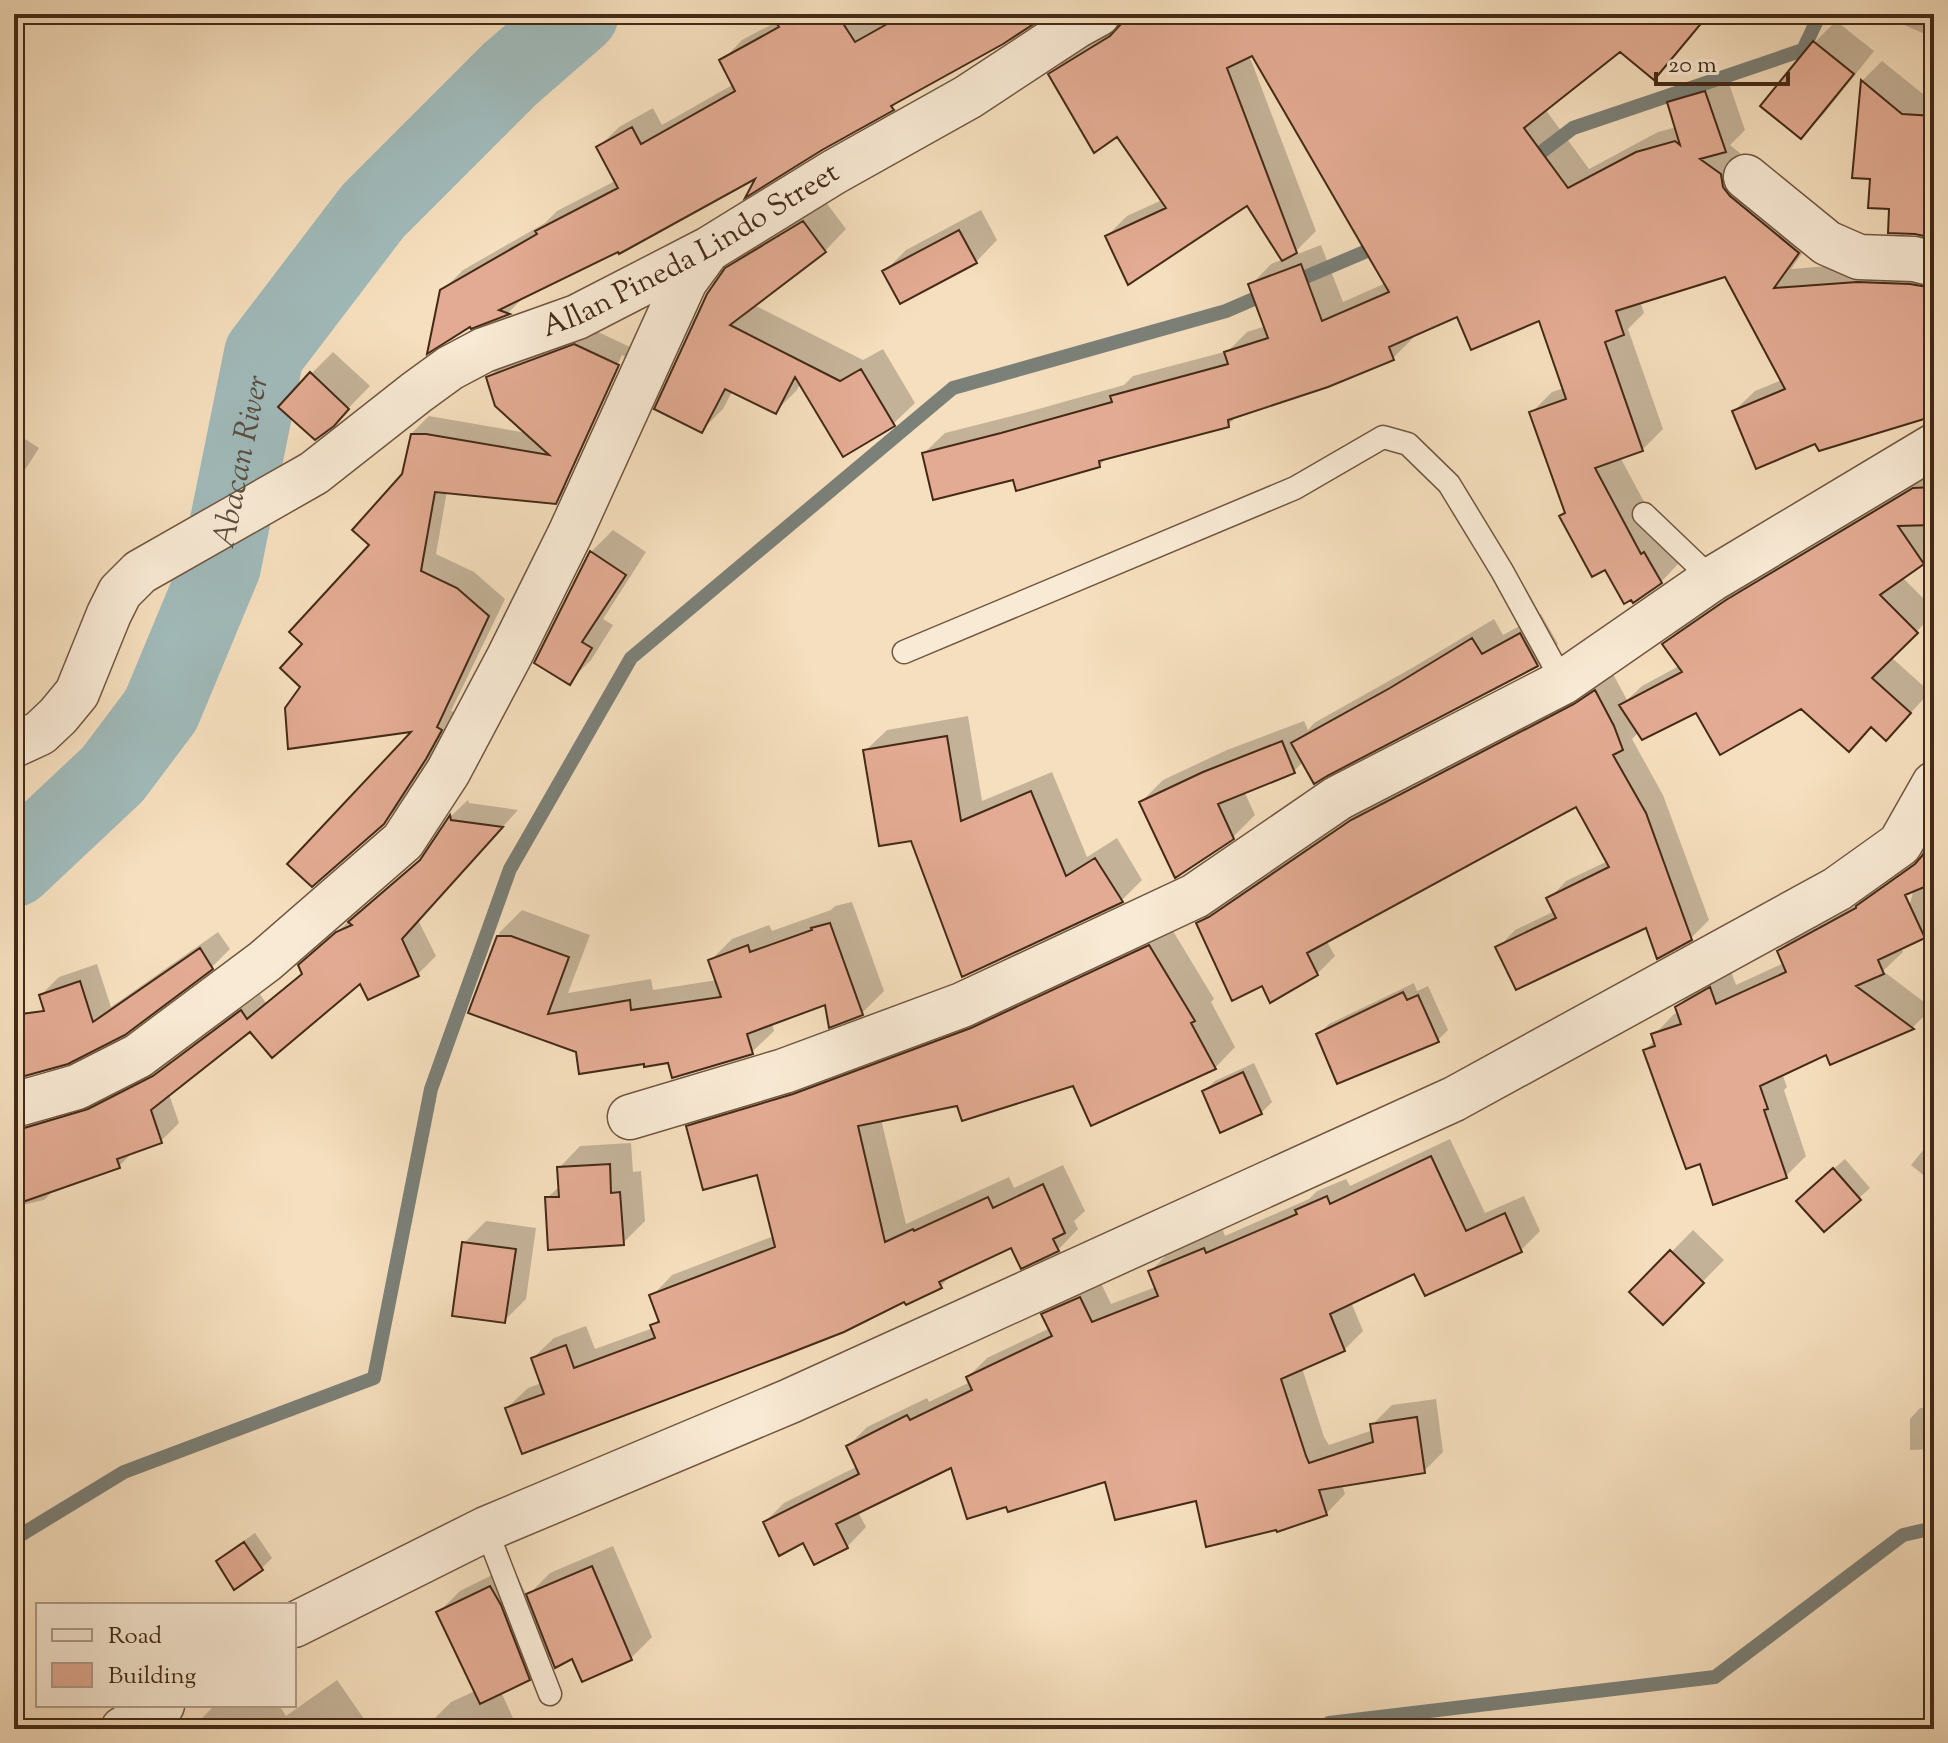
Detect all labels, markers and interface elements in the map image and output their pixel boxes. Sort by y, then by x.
scale bar [1656,36,1788,86]
text: 20 m [1668,49,1717,83]
street label: Allan Pineda Lindo Street [536,152,848,349]
water label: Abacan River [202,371,282,552]
legend [36,1603,296,1707]
text: Road [108,1620,162,1654]
text: Building [108,1660,197,1694]

